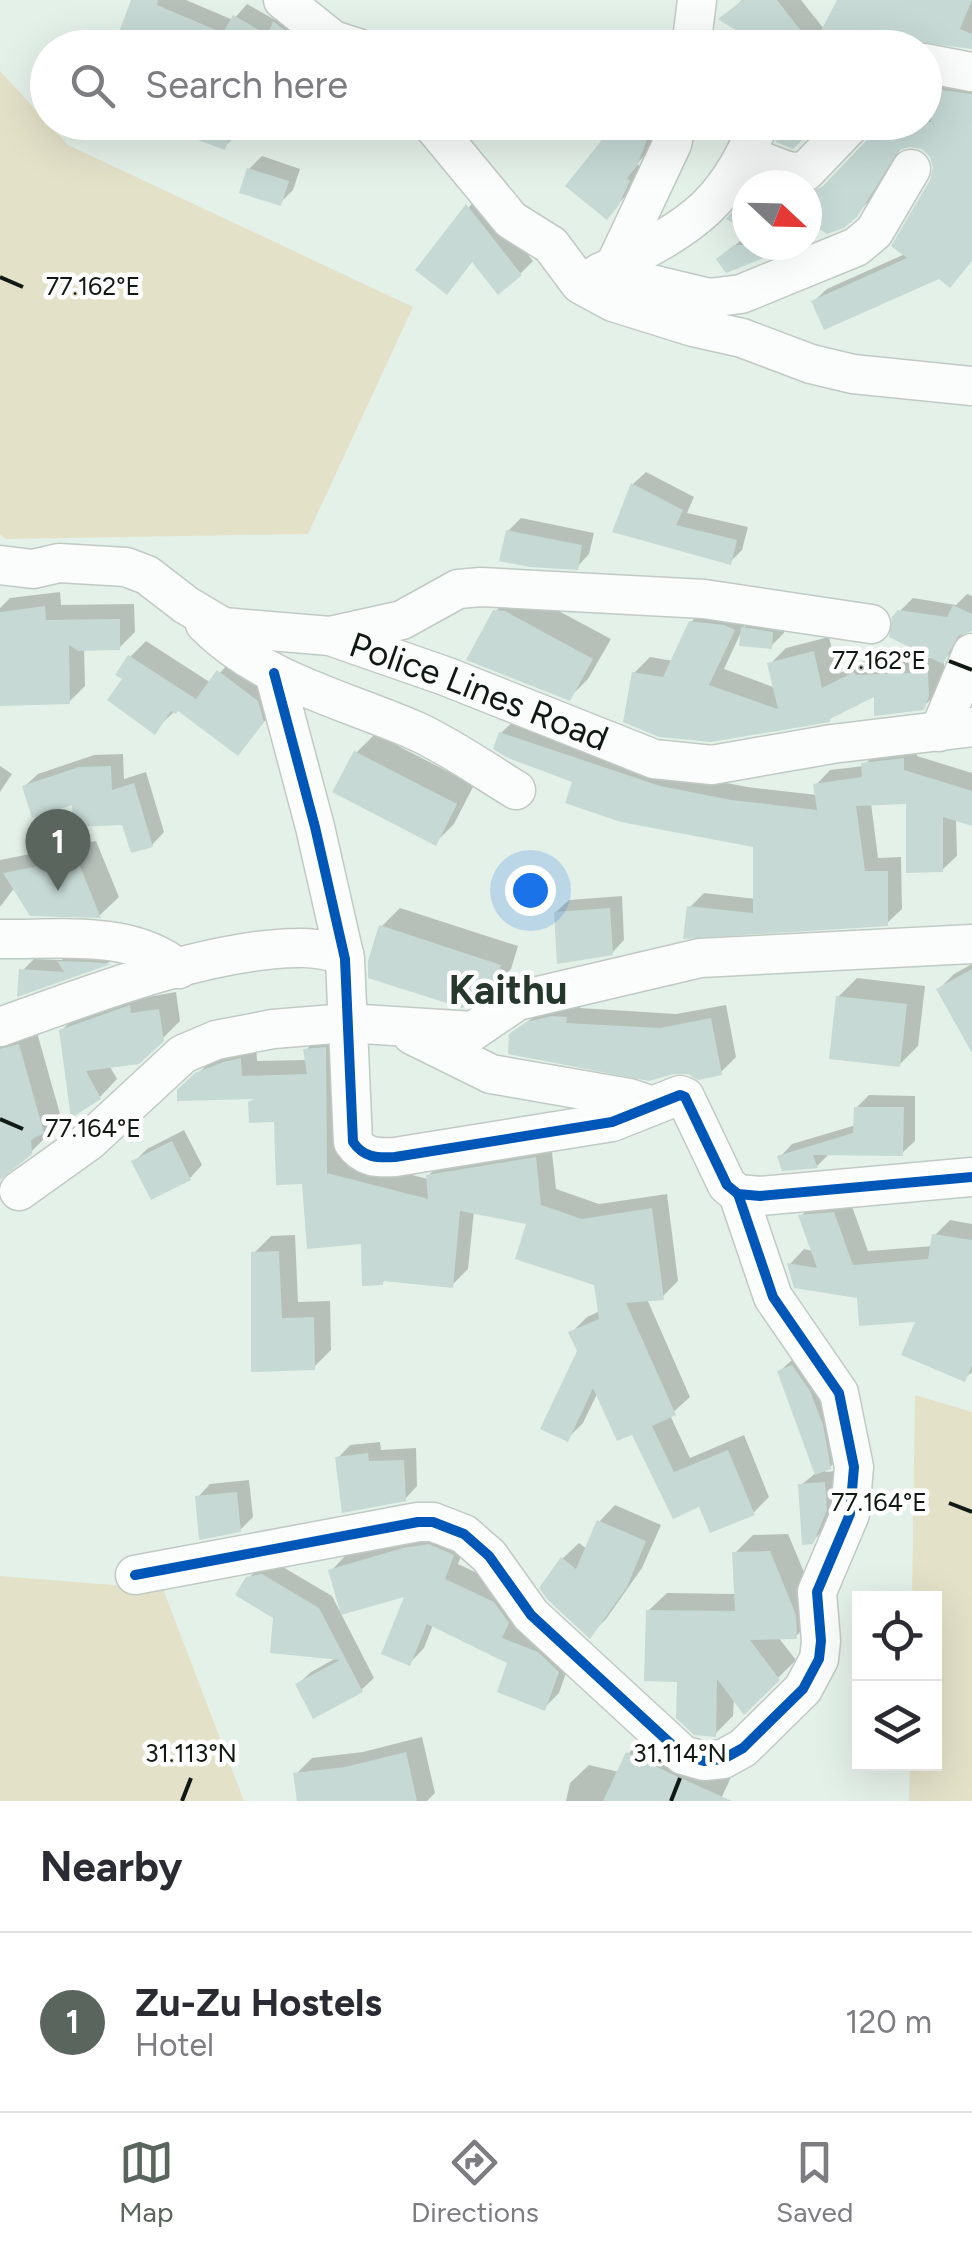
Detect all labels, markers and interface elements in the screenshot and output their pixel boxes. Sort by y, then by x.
search box [30,30,942,140]
icon: search [65,58,120,113]
text: Search here [145,62,348,108]
north arrow [732,170,822,260]
text: 77.162°E [46,271,140,301]
street label: Police Lines Road [344,623,614,760]
text: 77.162°E [832,645,926,675]
pin: 1 [26,808,90,891]
your location [505,865,556,916]
district label: Kaithu [449,966,567,1014]
text: 77.164°E [45,1113,141,1143]
text: 77.164°E [831,1487,927,1517]
map controls [852,1591,942,1771]
button: locate [852,1591,942,1681]
button: layers [852,1681,942,1771]
text: 31.113°N [145,1738,237,1768]
text: 31.114°N [633,1738,727,1768]
text: Nearby [40,1841,182,1892]
text: Zu-Zu Hostels [135,1980,382,2026]
text: 1 [66,2003,79,2041]
text: 120 m [845,2003,932,2041]
text: Hotel [135,2026,214,2064]
tab: Map [119,2135,174,2229]
tab: Directions [411,2135,539,2229]
tab: Saved [776,2135,853,2229]

